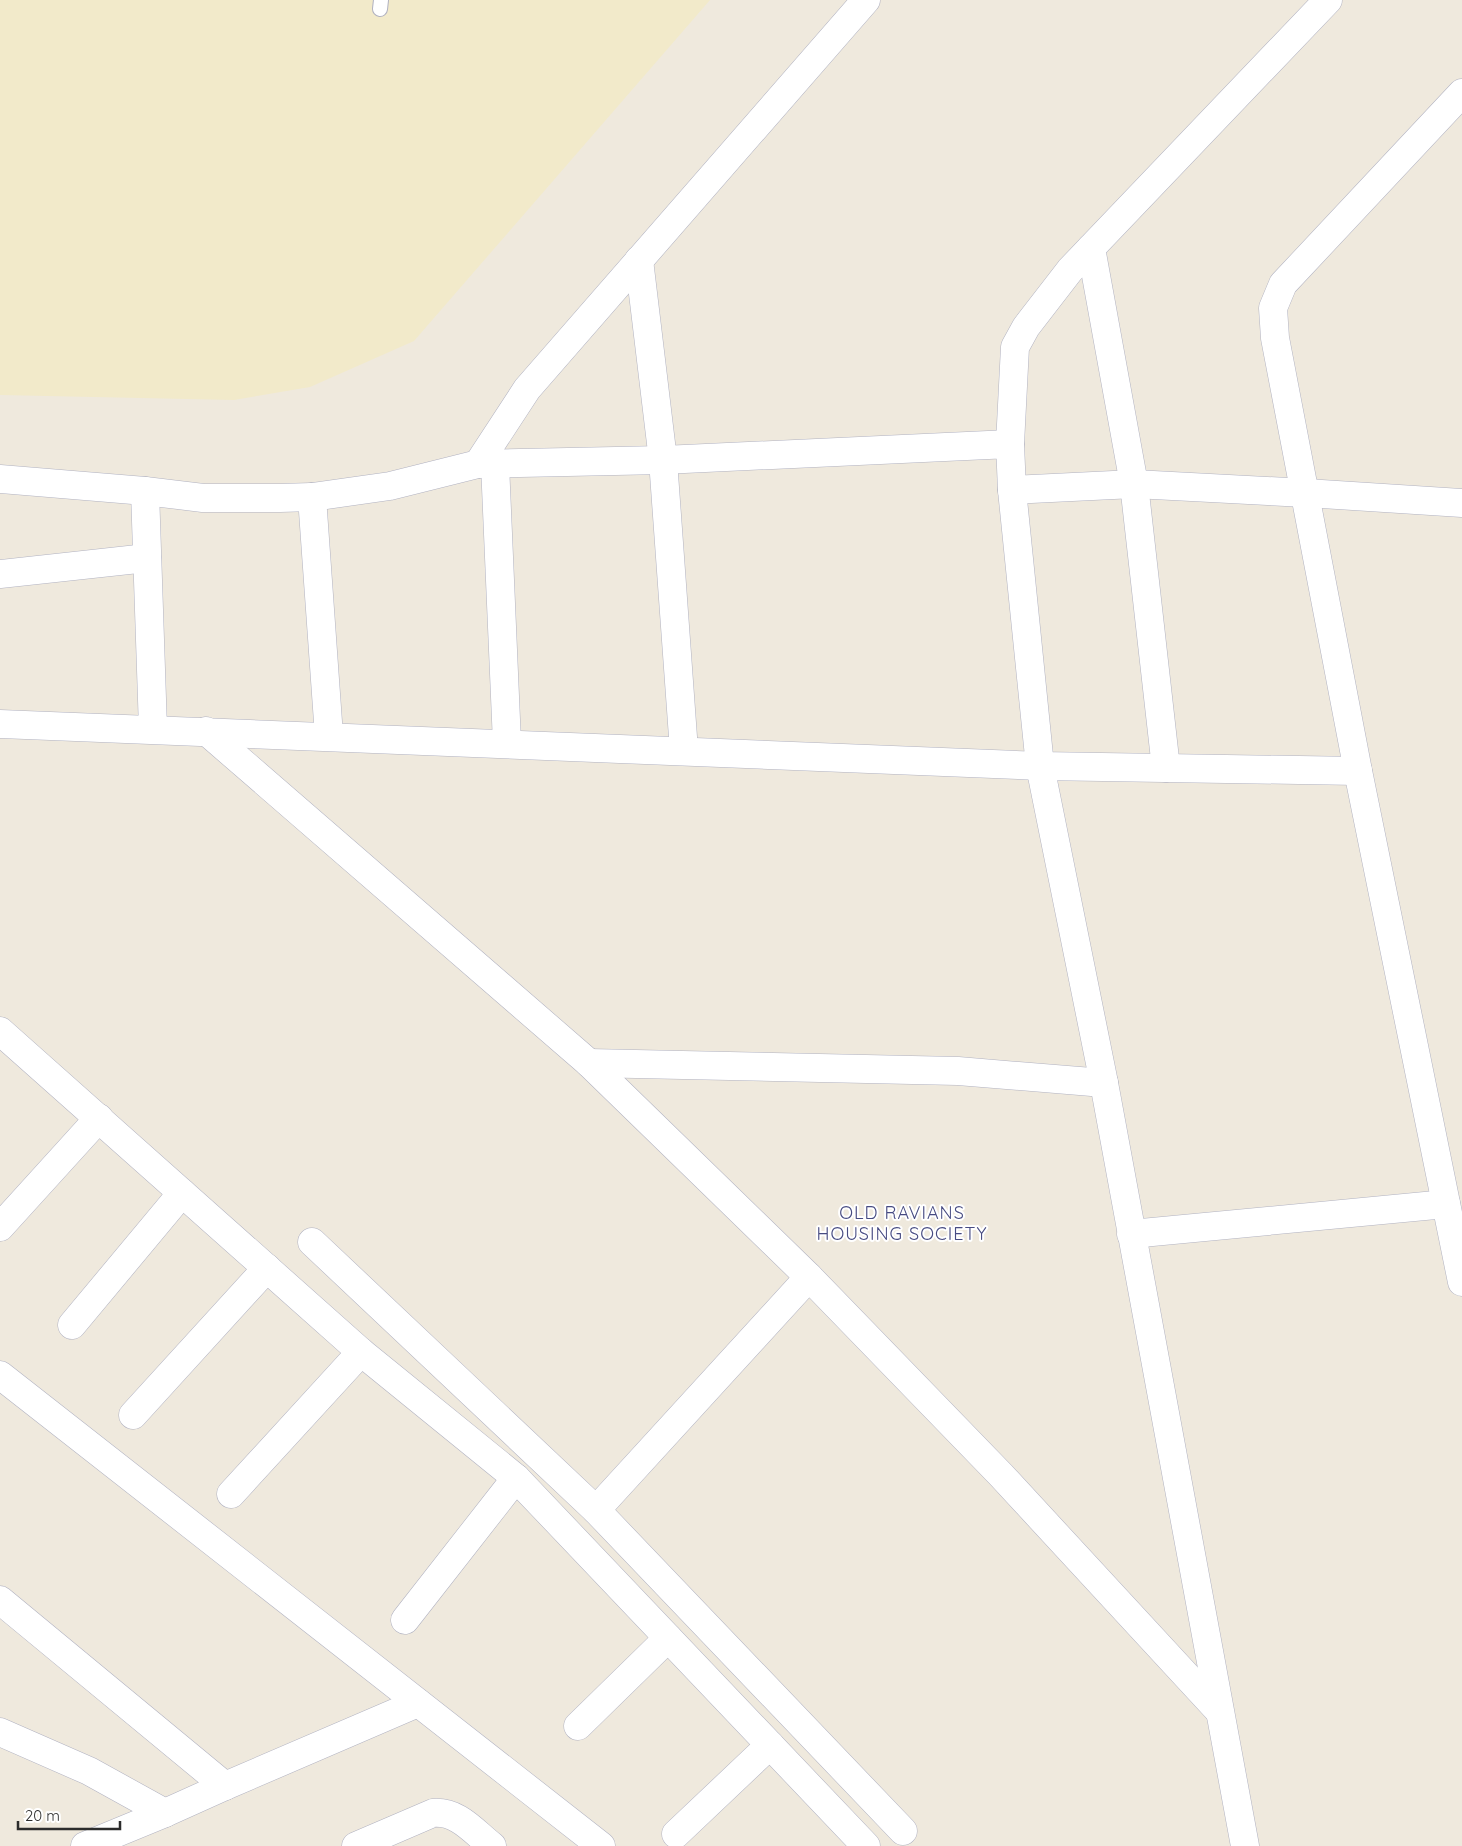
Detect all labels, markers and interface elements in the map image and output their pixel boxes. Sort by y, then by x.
district label: OLD RAVIANS HOUSING SOCIETY [816,1201,988,1245]
scale bar [18,1798,120,1830]
text: 20 m [25,1806,60,1825]

